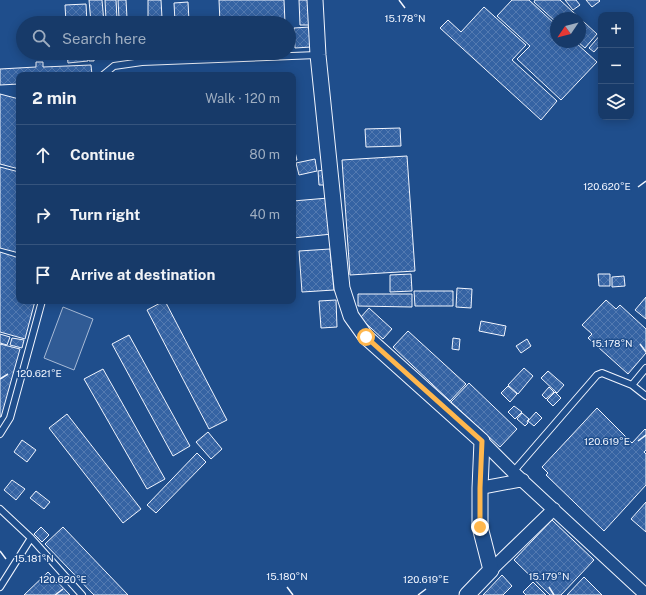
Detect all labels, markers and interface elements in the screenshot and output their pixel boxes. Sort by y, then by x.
text: 15.178°N [384,12,426,24]
north arrow [550,12,586,48]
map controls [598,12,634,120]
button: + [598,12,634,48]
search box [16,16,296,60]
icon: search [30,27,52,49]
text: Search here [62,30,146,47]
button: − [598,48,634,84]
button: layers [598,84,634,120]
text: 2 min [32,88,77,108]
text: Walk · 120 m [205,91,280,106]
icon: ahead [32,144,54,166]
text: Continue [70,146,135,163]
text: 80 m [249,147,280,162]
text: 120.620°E [583,180,631,192]
icon: right [32,204,54,226]
text: Turn right [70,206,140,223]
text: 40 m [249,207,280,222]
icon: arrive [32,264,54,286]
text: Arrive at destination [70,266,215,283]
route start [357,328,375,346]
text: 15.178°N [591,337,633,349]
text: 120.621°E [16,367,62,379]
text: 120.619°E [584,435,630,447]
route end [471,518,489,536]
text: 15.181°N [14,552,54,564]
text: 15.180°N [266,570,308,582]
text: 15.179°N [528,570,570,582]
text: 120.620°E [39,573,87,585]
text: 120.619°E [403,573,449,585]

